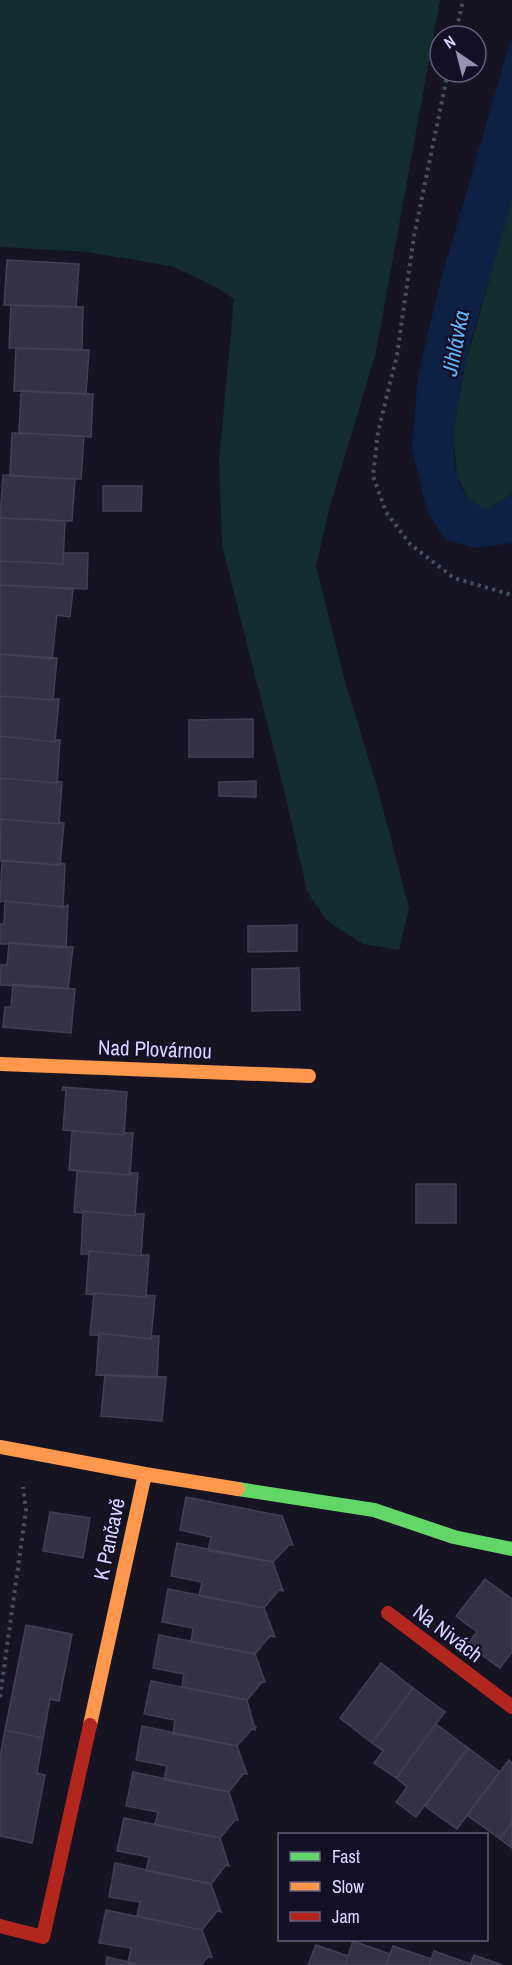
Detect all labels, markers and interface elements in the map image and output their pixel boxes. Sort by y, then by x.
north arrow [428,24,488,84]
text: N [439,30,460,53]
water label: Jihlávka [434,308,476,379]
street label: Nad Plovárnou [98,1033,212,1065]
street label: K Pančavě [86,1495,132,1583]
street label: Na Nivách [407,1597,489,1669]
legend [278,1833,488,1941]
text: Fast [332,1844,360,1869]
text: Slow [332,1874,364,1899]
text: Jam [332,1904,360,1929]

